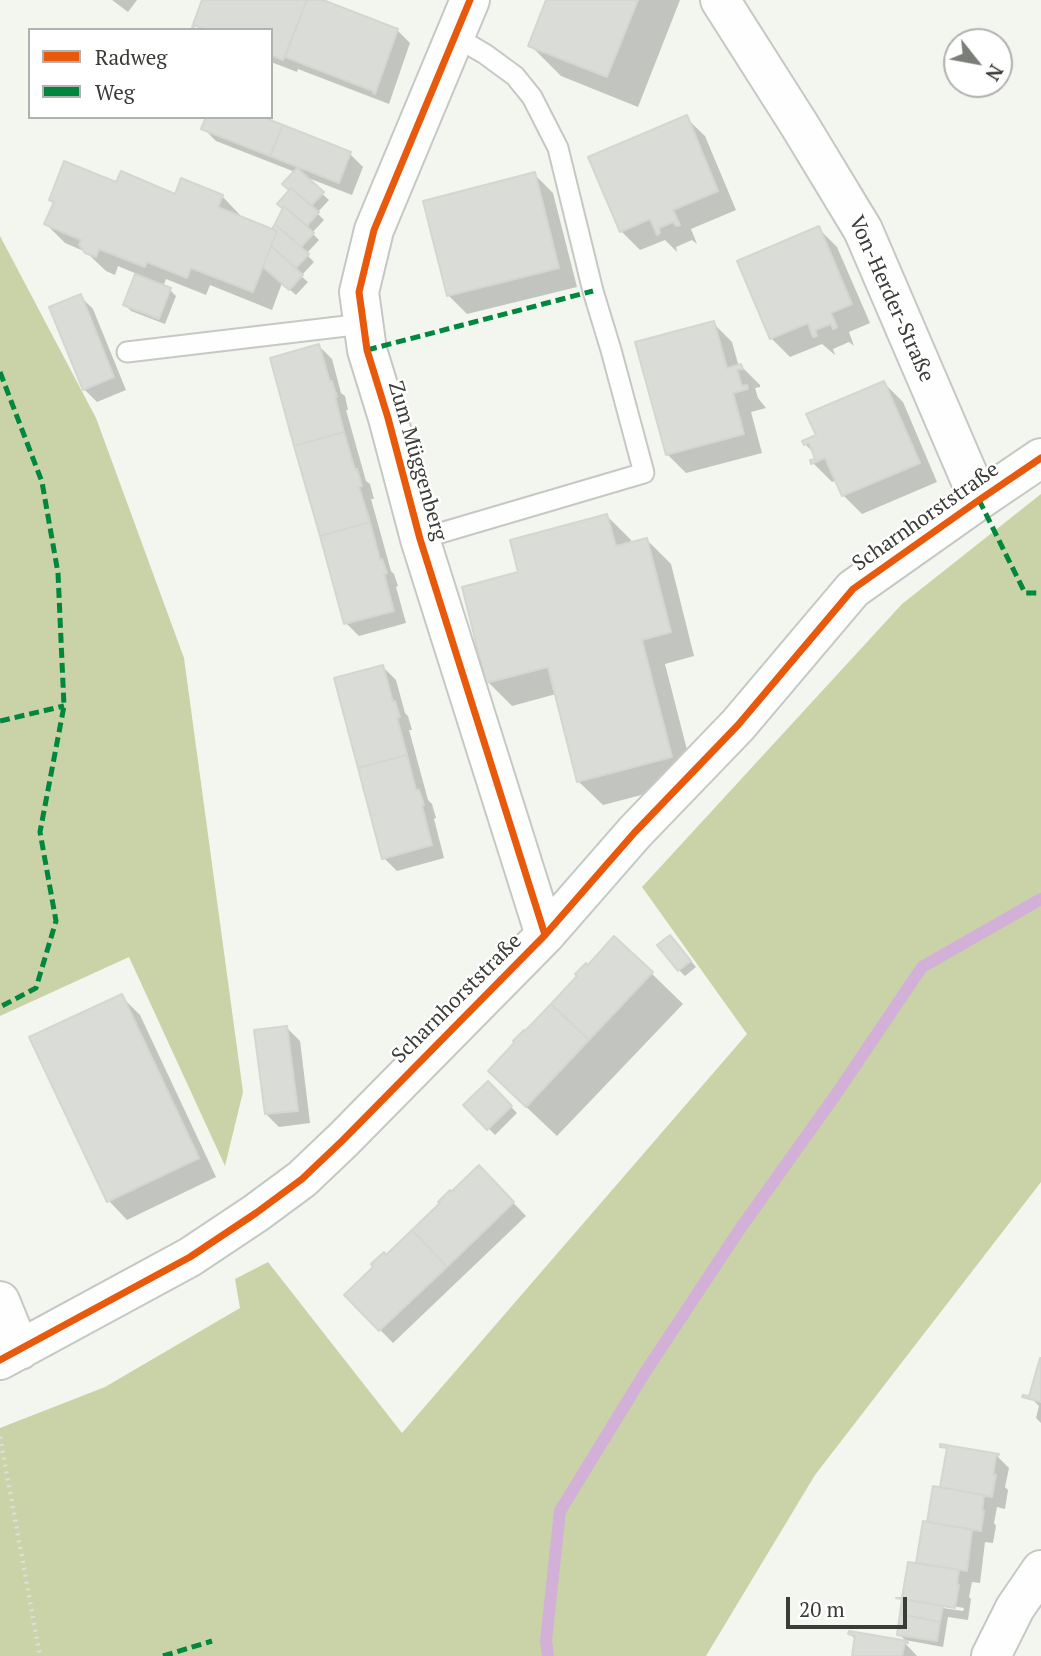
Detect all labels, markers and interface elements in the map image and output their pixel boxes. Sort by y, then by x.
legend [28,28,273,119]
north arrow [943,28,1013,98]
text: Radweg [95,43,167,71]
text: N [980,60,1009,86]
text: Weg [95,78,135,106]
street label: Von-Herder-Straße [843,212,939,386]
street label: Zum Müggenberg [382,378,452,544]
street label: Scharnhorststraße [848,457,1004,577]
street label: Scharnhorststraße [387,929,527,1069]
scale bar [789,1582,910,1626]
text: 20 m [799,1595,845,1623]

